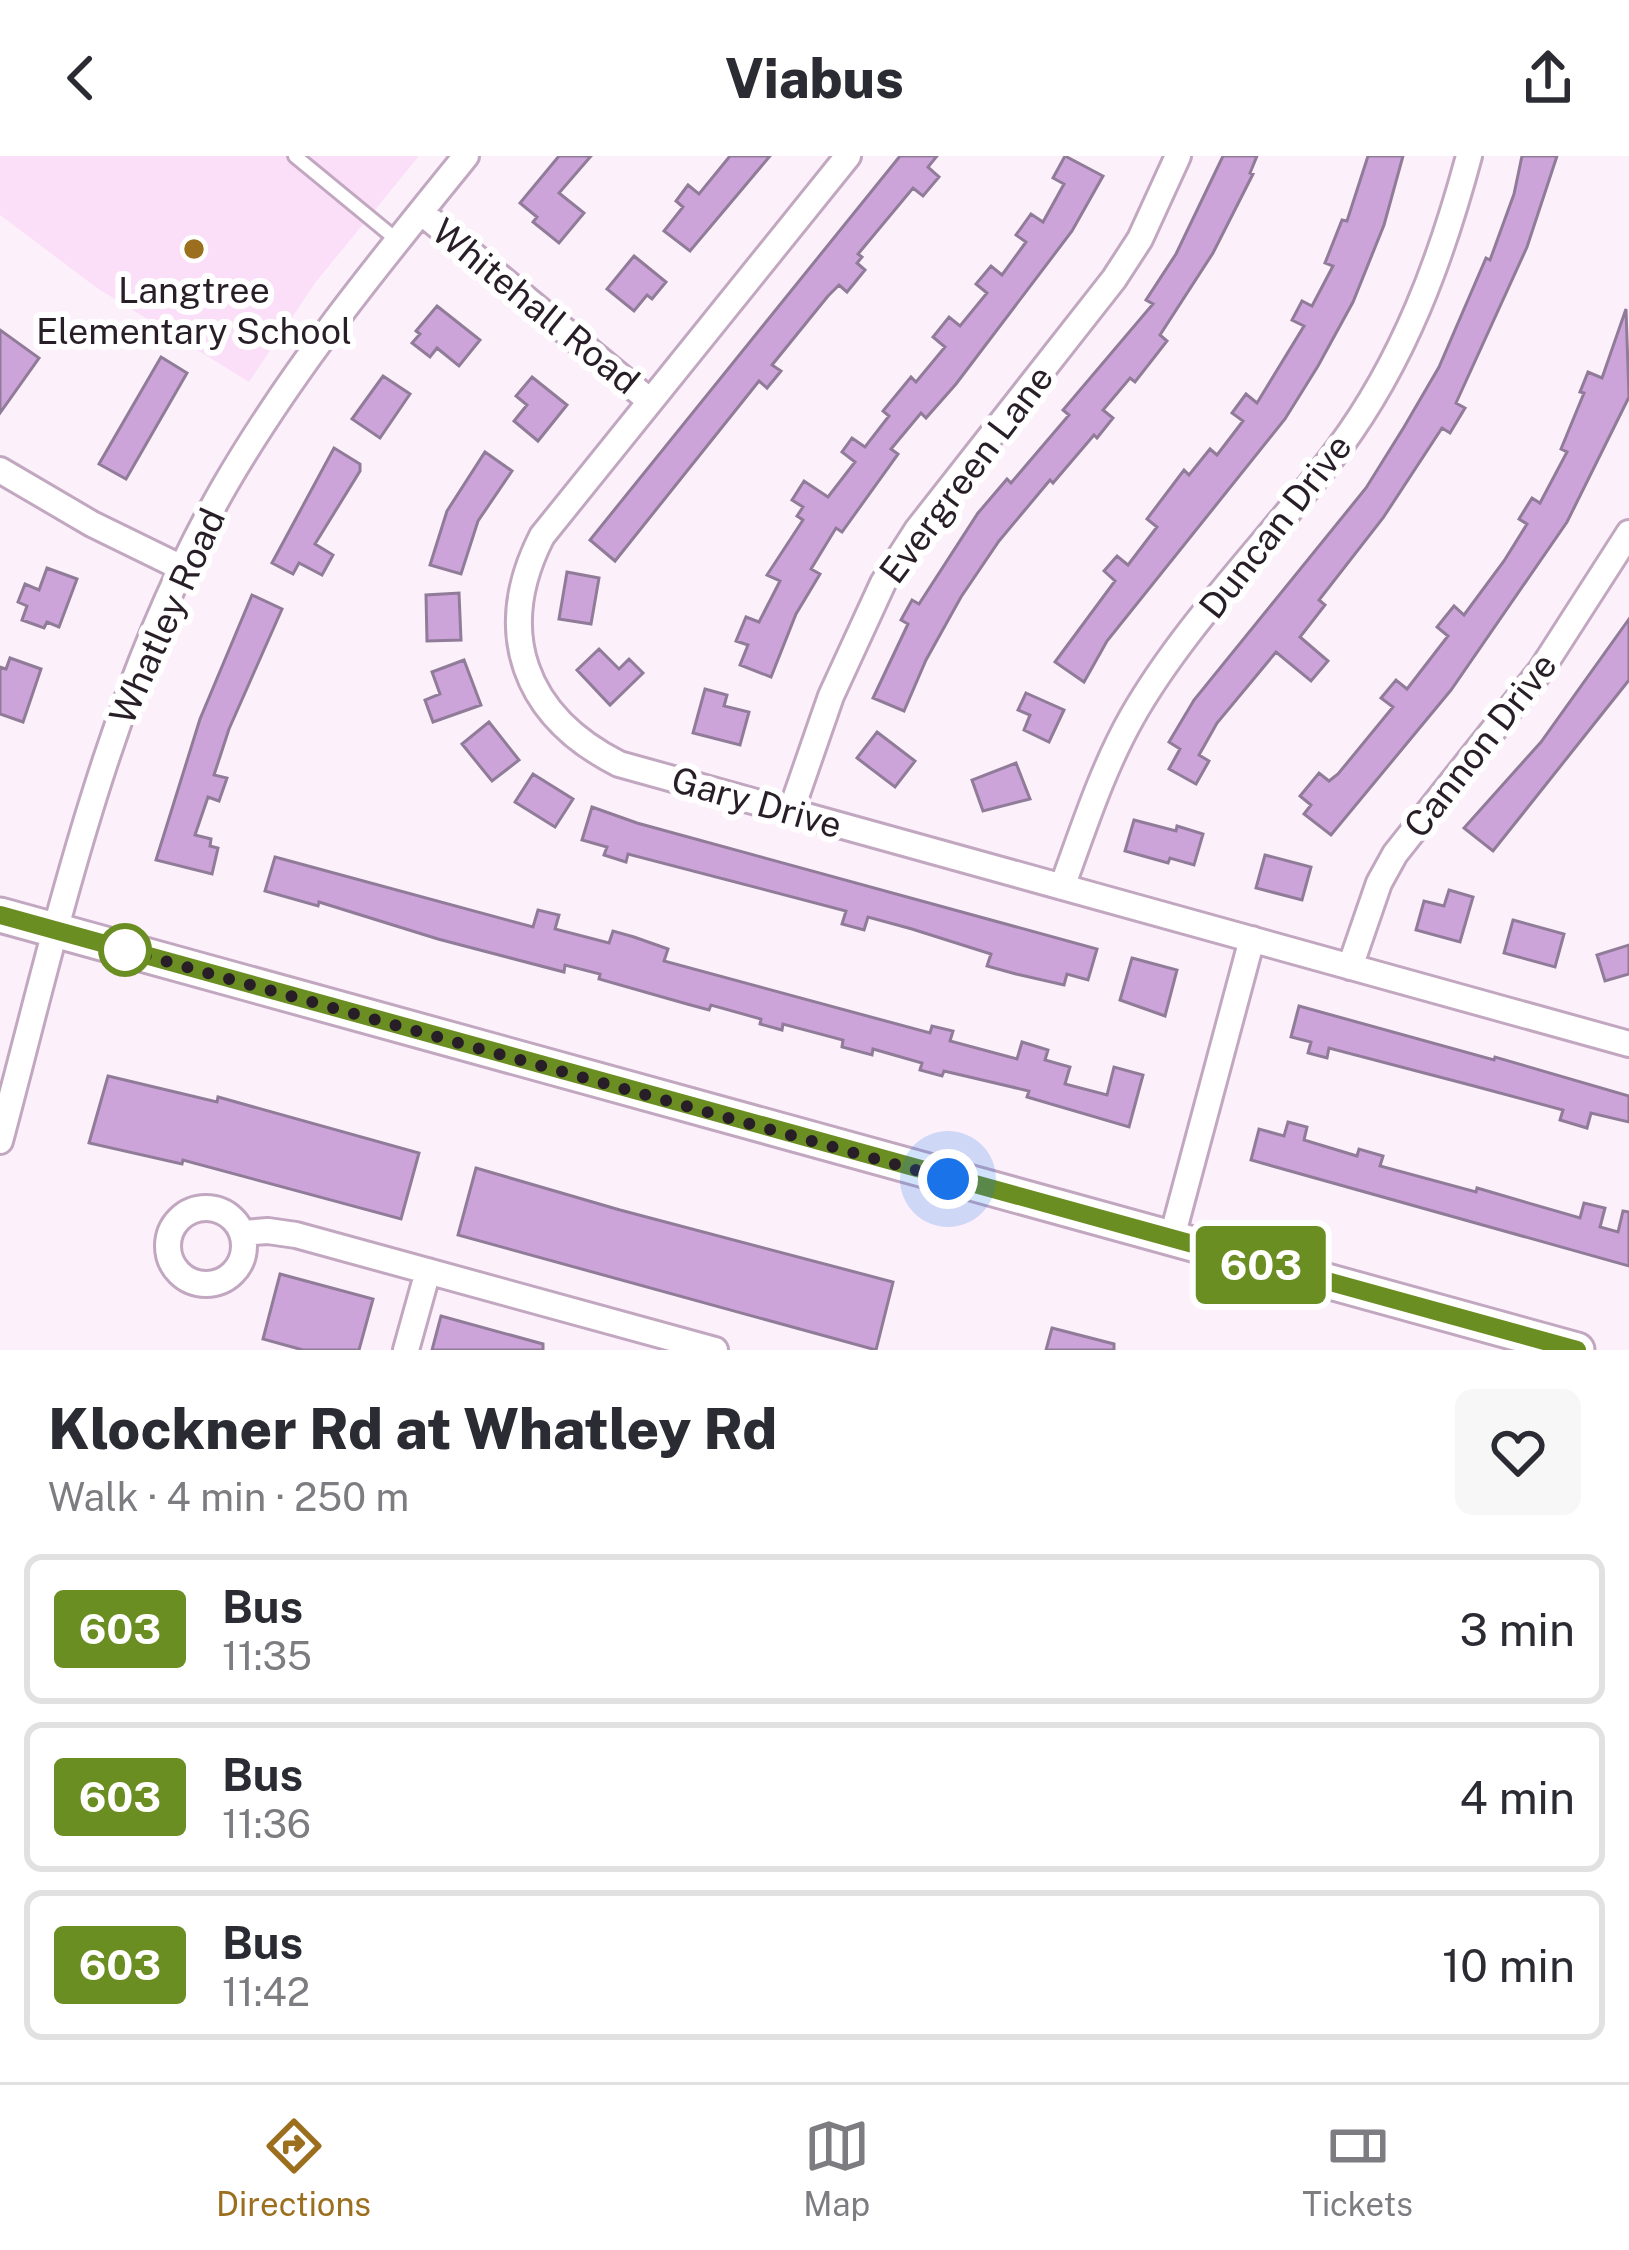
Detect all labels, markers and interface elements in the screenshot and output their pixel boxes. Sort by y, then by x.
icon: back [48,45,114,111]
icon: share [1515,45,1581,111]
text: Viabus [725,47,904,110]
street label: Whitehall Road [424,210,648,402]
marker: Langtree Elementary School [181,236,207,262]
place label: Langtree Elementary School [36,269,352,352]
street label: Evergreen Lane [871,357,1061,591]
street label: Duncan Drive [1190,426,1360,626]
street label: Whatley Road [101,502,233,730]
street label: Cannon Drive [1395,645,1565,845]
street label: Gary Drive [667,758,847,846]
unlabelled marker [100,925,150,975]
your location [918,1149,978,1209]
line badge: 603 [1192,1226,1330,1304]
text: 603 [1220,1240,1302,1289]
button: heart [1455,1389,1581,1515]
text: Klockner Rd at Whatley Rd [48,1395,777,1462]
text: Walk · 4 min · 250 m [48,1474,409,1520]
text: Bus [222,1580,303,1633]
text: 3 min [1459,1603,1575,1656]
text: 603 [79,1604,161,1653]
text: 11:35 [222,1633,312,1679]
text: Bus [222,1748,303,1801]
text: 4 min [1459,1771,1575,1824]
text: 603 [79,1772,161,1821]
text: 11:36 [222,1801,311,1847]
text: Bus [222,1916,303,1969]
text: 10 min [1442,1939,1575,1992]
text: 603 [79,1940,161,1989]
text: 11:42 [222,1969,310,2015]
tab: Directions [216,2113,371,2223]
tab: Map [803,2113,870,2223]
tab: Tickets [1302,2113,1413,2223]

